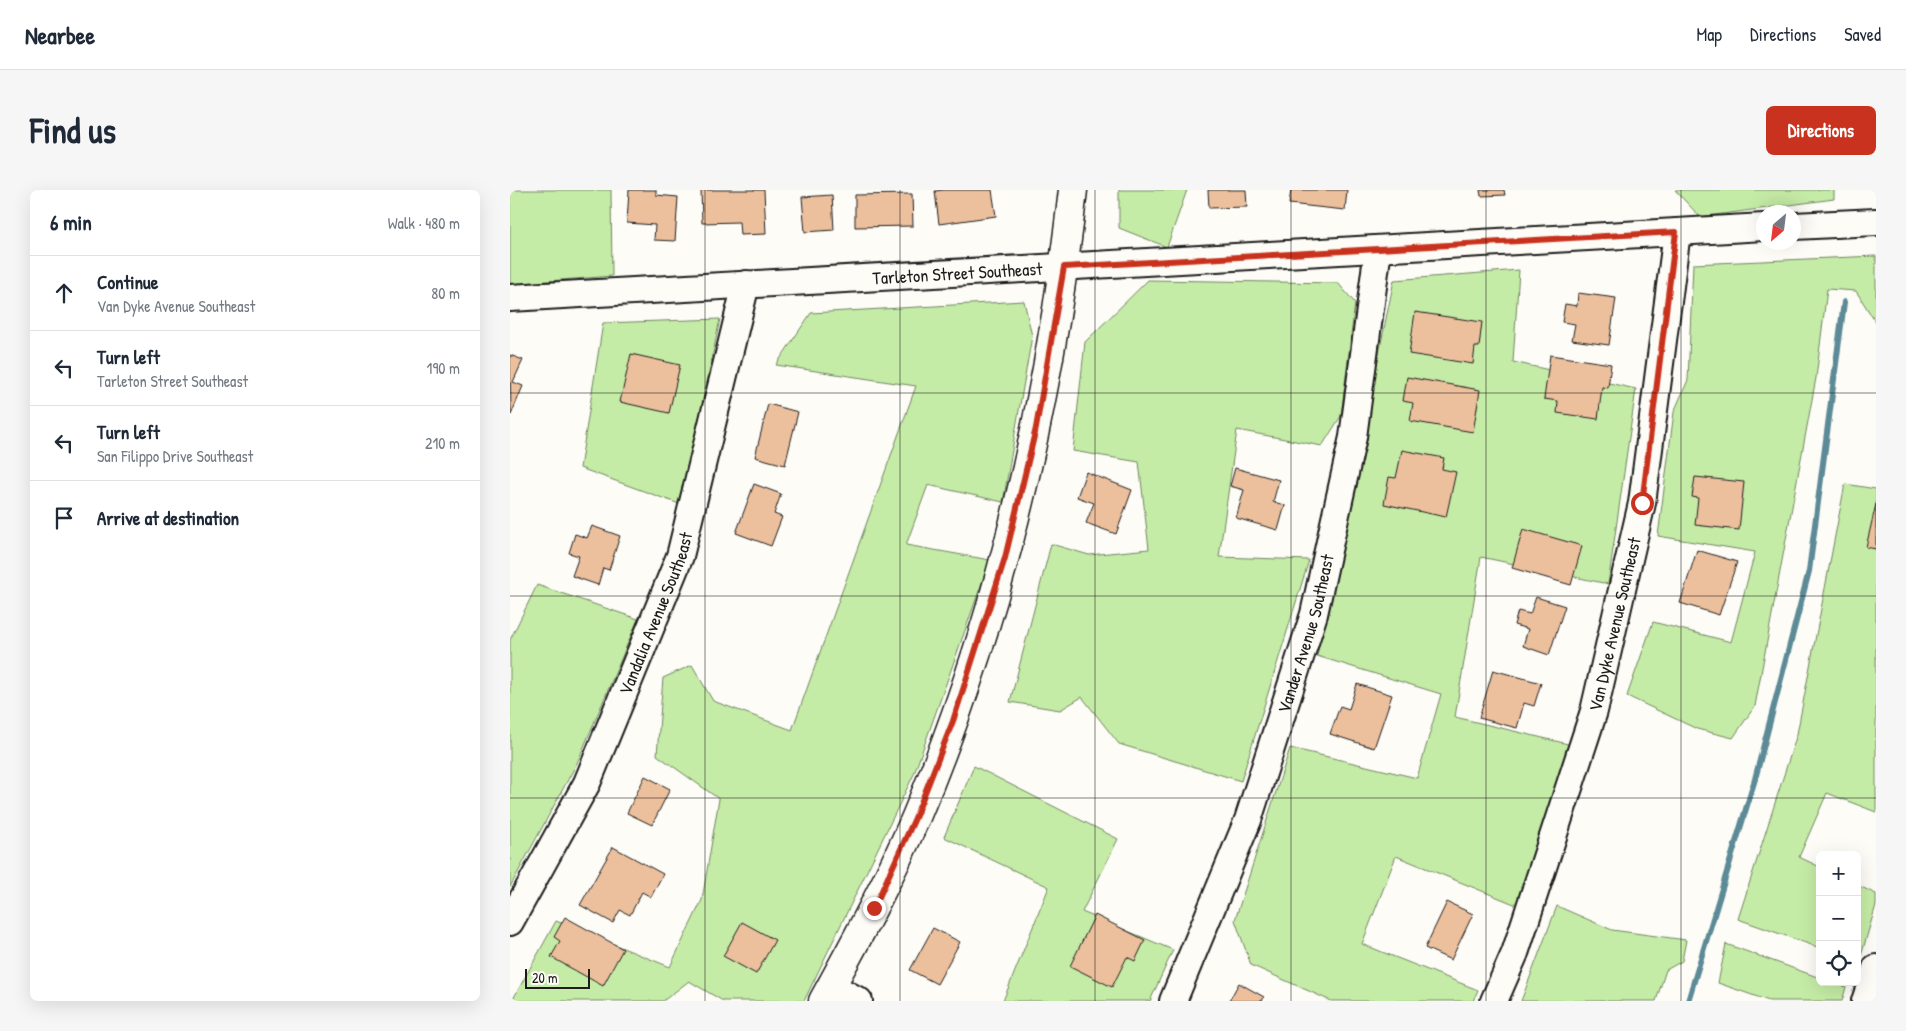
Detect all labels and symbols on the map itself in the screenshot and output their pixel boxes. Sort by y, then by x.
north arrow [1756,205,1801,250]
street label: Tarleton Street Southeast [872,255,1044,290]
route start [1631,492,1654,515]
street label: Vandalia Avenue Southeast [612,529,698,698]
street label: Van Dyke Avenue Southeast [1582,534,1646,714]
street label: Vander Avenue Southeast [1271,551,1339,716]
route end [863,897,886,920]
scale bar [525,966,590,989]

